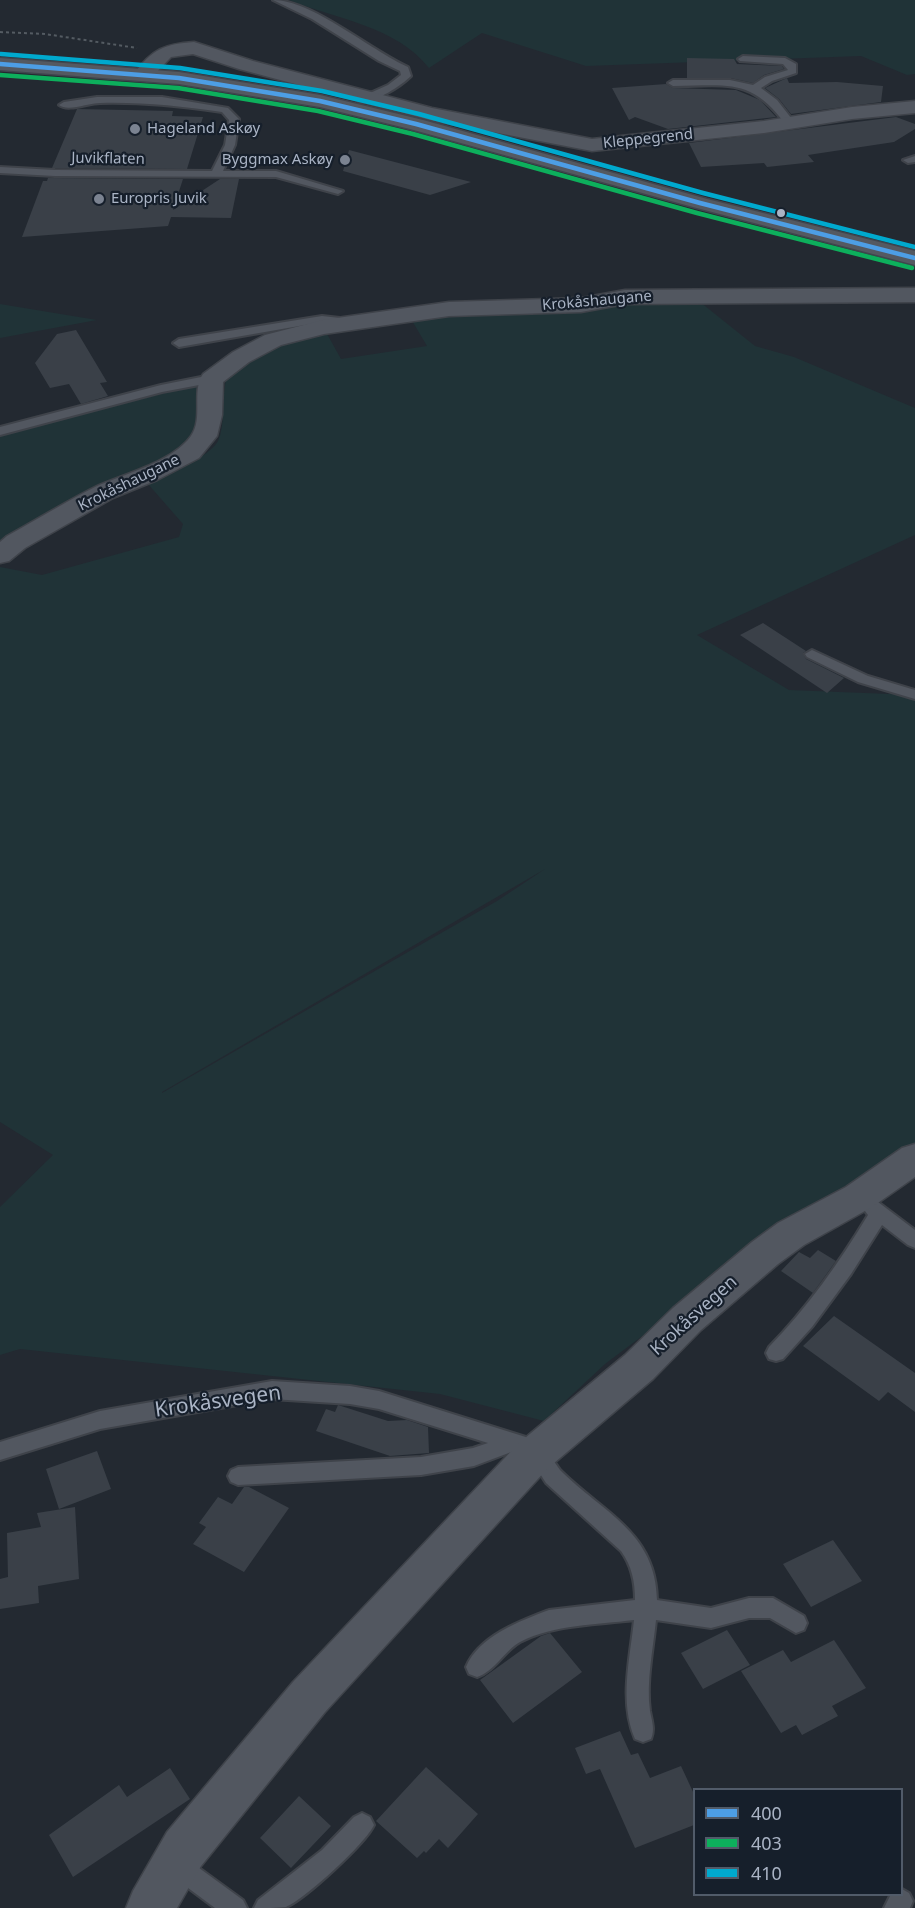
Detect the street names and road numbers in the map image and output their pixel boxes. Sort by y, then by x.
street label: Kleppegrend [602,125,694,153]
street label: Juvikflaten [71,149,145,169]
street label: Krokåshaugane [541,287,653,315]
street label: Krokåshaugane [76,451,182,515]
street label: Krokåsvegen [646,1271,742,1361]
street label: Krokåsvegen [153,1381,283,1423]

